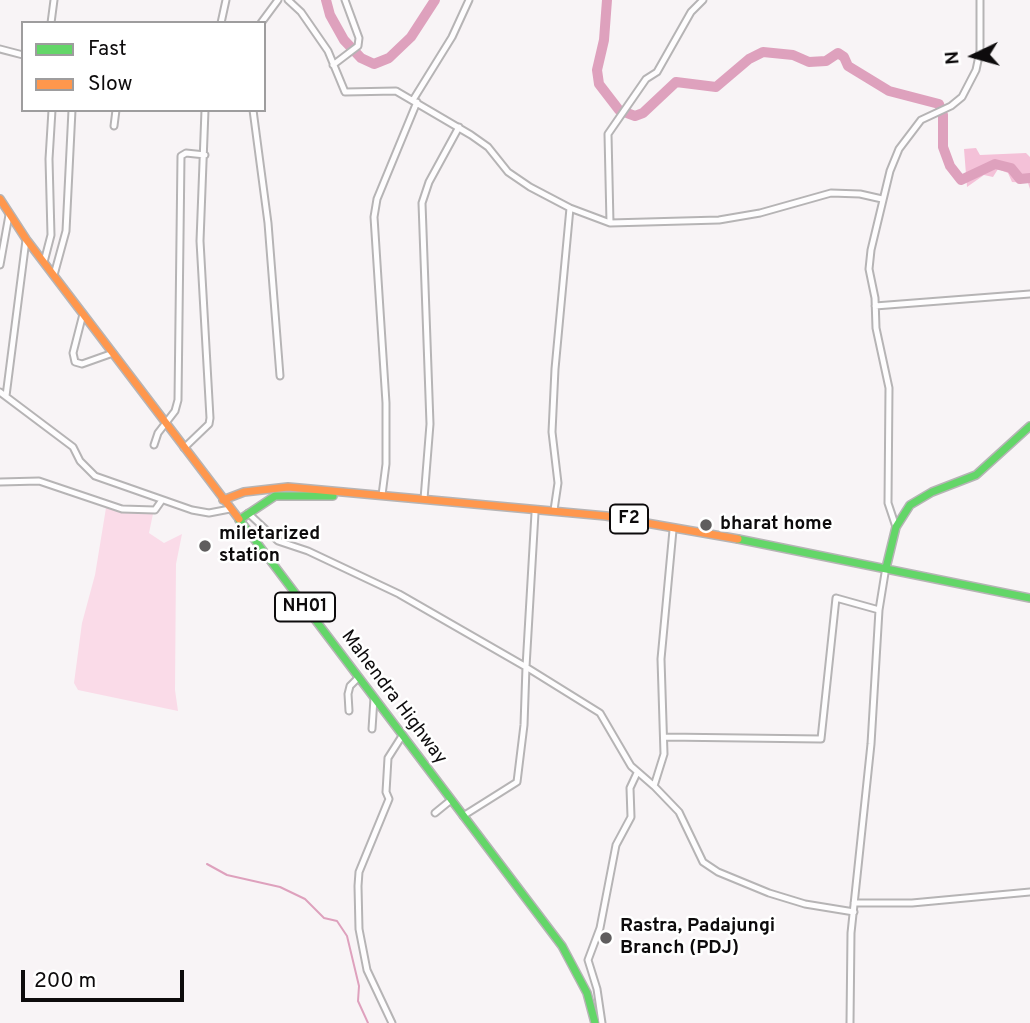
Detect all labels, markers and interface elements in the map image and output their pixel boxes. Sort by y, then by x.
legend [21,21,266,112]
north arrow [939,21,1009,91]
text: Fast [88,36,127,63]
text: N [941,50,966,66]
text: Slow [88,71,133,98]
road number: F2 [610,504,648,534]
place label: bharat home [720,514,832,536]
marker: bharat home [698,517,714,533]
place label: miletarized station [219,524,320,568]
marker: miletarized station [197,538,213,554]
road number: NH01 [275,592,335,622]
street label: Mahendra Highway [335,626,451,770]
place label: Rastra, Padajungi Branch (PDJ) [620,916,775,960]
marker: Rastra, Padajungi Branch (PDJ) [598,930,614,946]
scale bar [24,956,187,1000]
text: 200 m [34,968,96,995]

